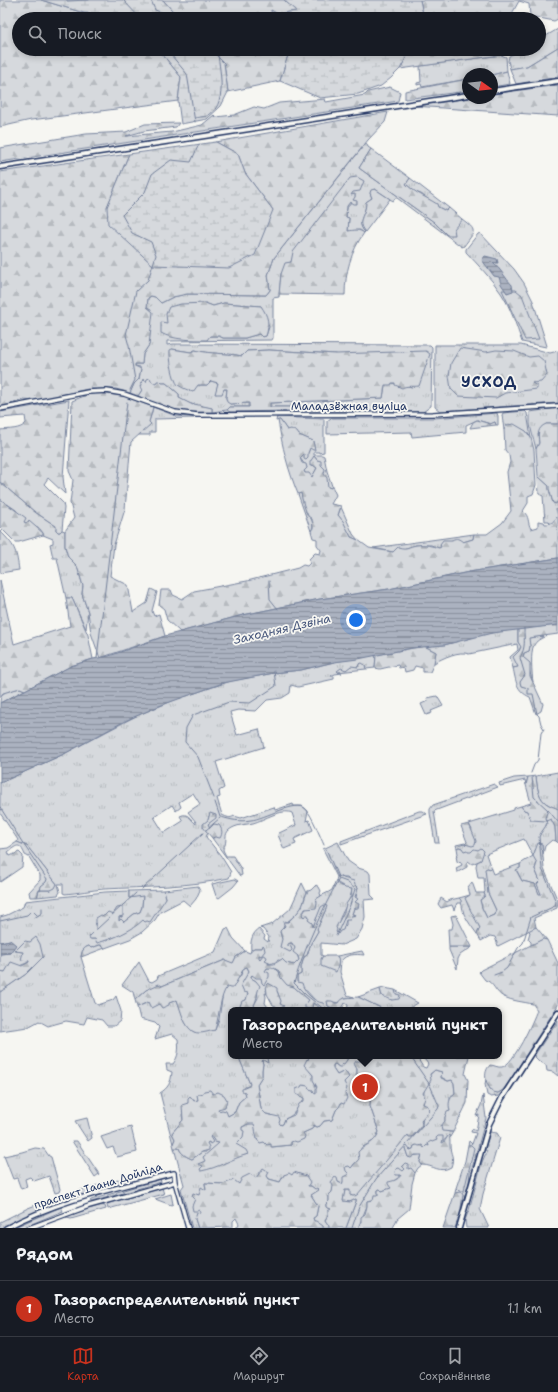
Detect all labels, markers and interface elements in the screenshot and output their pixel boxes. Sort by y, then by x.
search box [12,12,546,56]
icon: search [26,23,48,45]
text: Поиск [58,24,102,44]
north arrow [462,68,498,104]
district label: УСХОД [461,372,517,392]
street label: Маладзёжная вуліца [291,399,407,414]
water label: Заходняя Дзвіна [232,610,332,648]
your location [346,610,366,630]
popup [228,1007,502,1059]
text: Газораспределительный пункт [242,1015,488,1035]
text: Место [242,1035,283,1052]
pin: 1 [352,1072,378,1102]
street label: праспект Іаана Дойліда [32,1159,164,1213]
text: Рядом [16,1243,73,1265]
text: Газораспределительный пункт [54,1290,299,1310]
text: 1 [26,1300,32,1317]
text: 1.1 km [507,1300,542,1317]
text: Место [54,1310,94,1327]
tab: Карта [67,1345,99,1384]
tab: Маршрут [233,1345,284,1384]
tab: Сохранённые [419,1345,491,1384]

